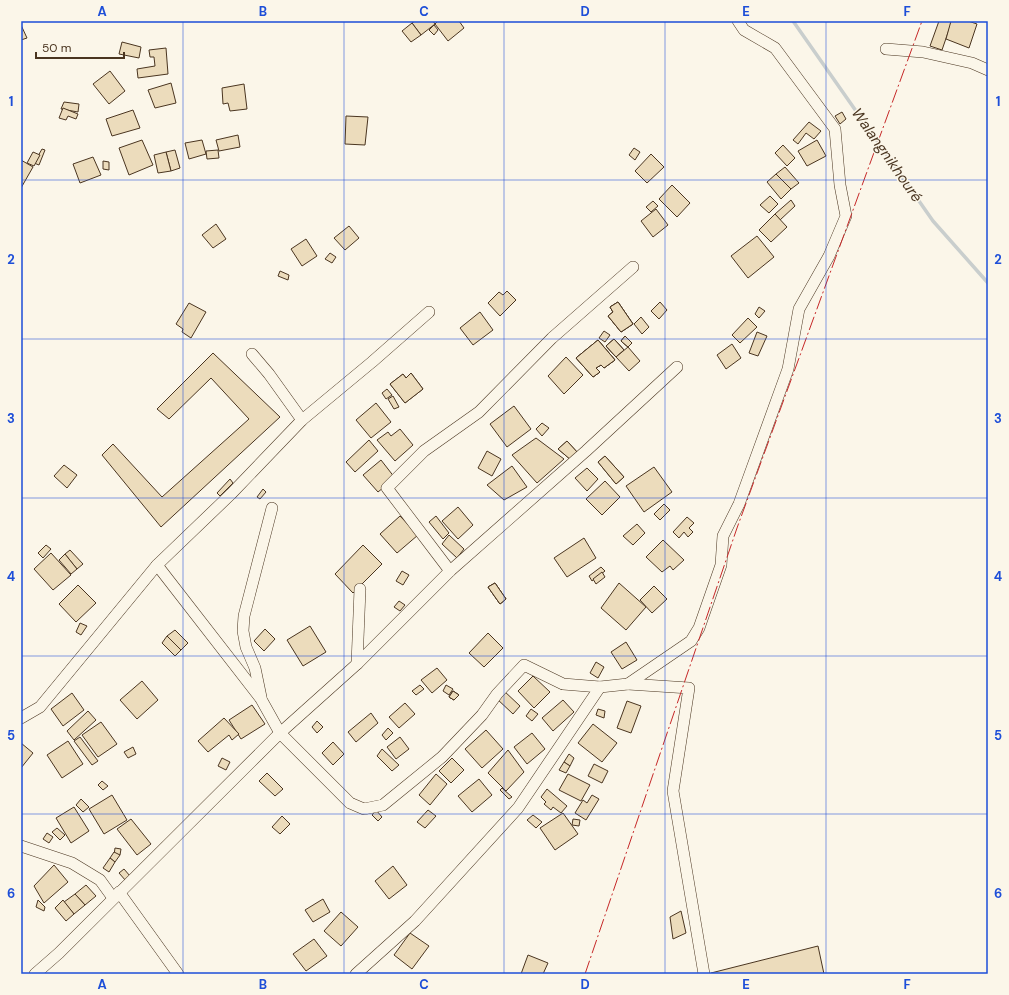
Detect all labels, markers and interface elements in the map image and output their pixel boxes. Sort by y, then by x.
text: A [97,3,107,20]
text: B [259,3,267,20]
text: C [419,3,429,20]
text: D [580,3,590,20]
text: E [742,3,750,20]
text: F [903,3,911,20]
scale bar [36,34,124,60]
text: 50 m [42,40,71,56]
text: 1 [9,93,13,110]
text: 1 [996,93,1000,110]
water label: Walangnikhouré [847,104,927,207]
text: 2 [7,251,15,268]
text: 2 [994,251,1002,268]
text: 3 [7,410,15,427]
text: 3 [994,410,1002,427]
text: 4 [7,568,15,585]
text: 4 [994,568,1002,585]
text: 5 [7,727,15,744]
text: 5 [994,727,1002,744]
text: 6 [7,885,15,902]
text: 6 [994,885,1002,902]
text: A [97,976,107,993]
text: B [259,976,267,993]
text: C [419,976,429,993]
text: D [580,976,590,993]
text: E [742,976,750,993]
text: F [903,976,911,993]

